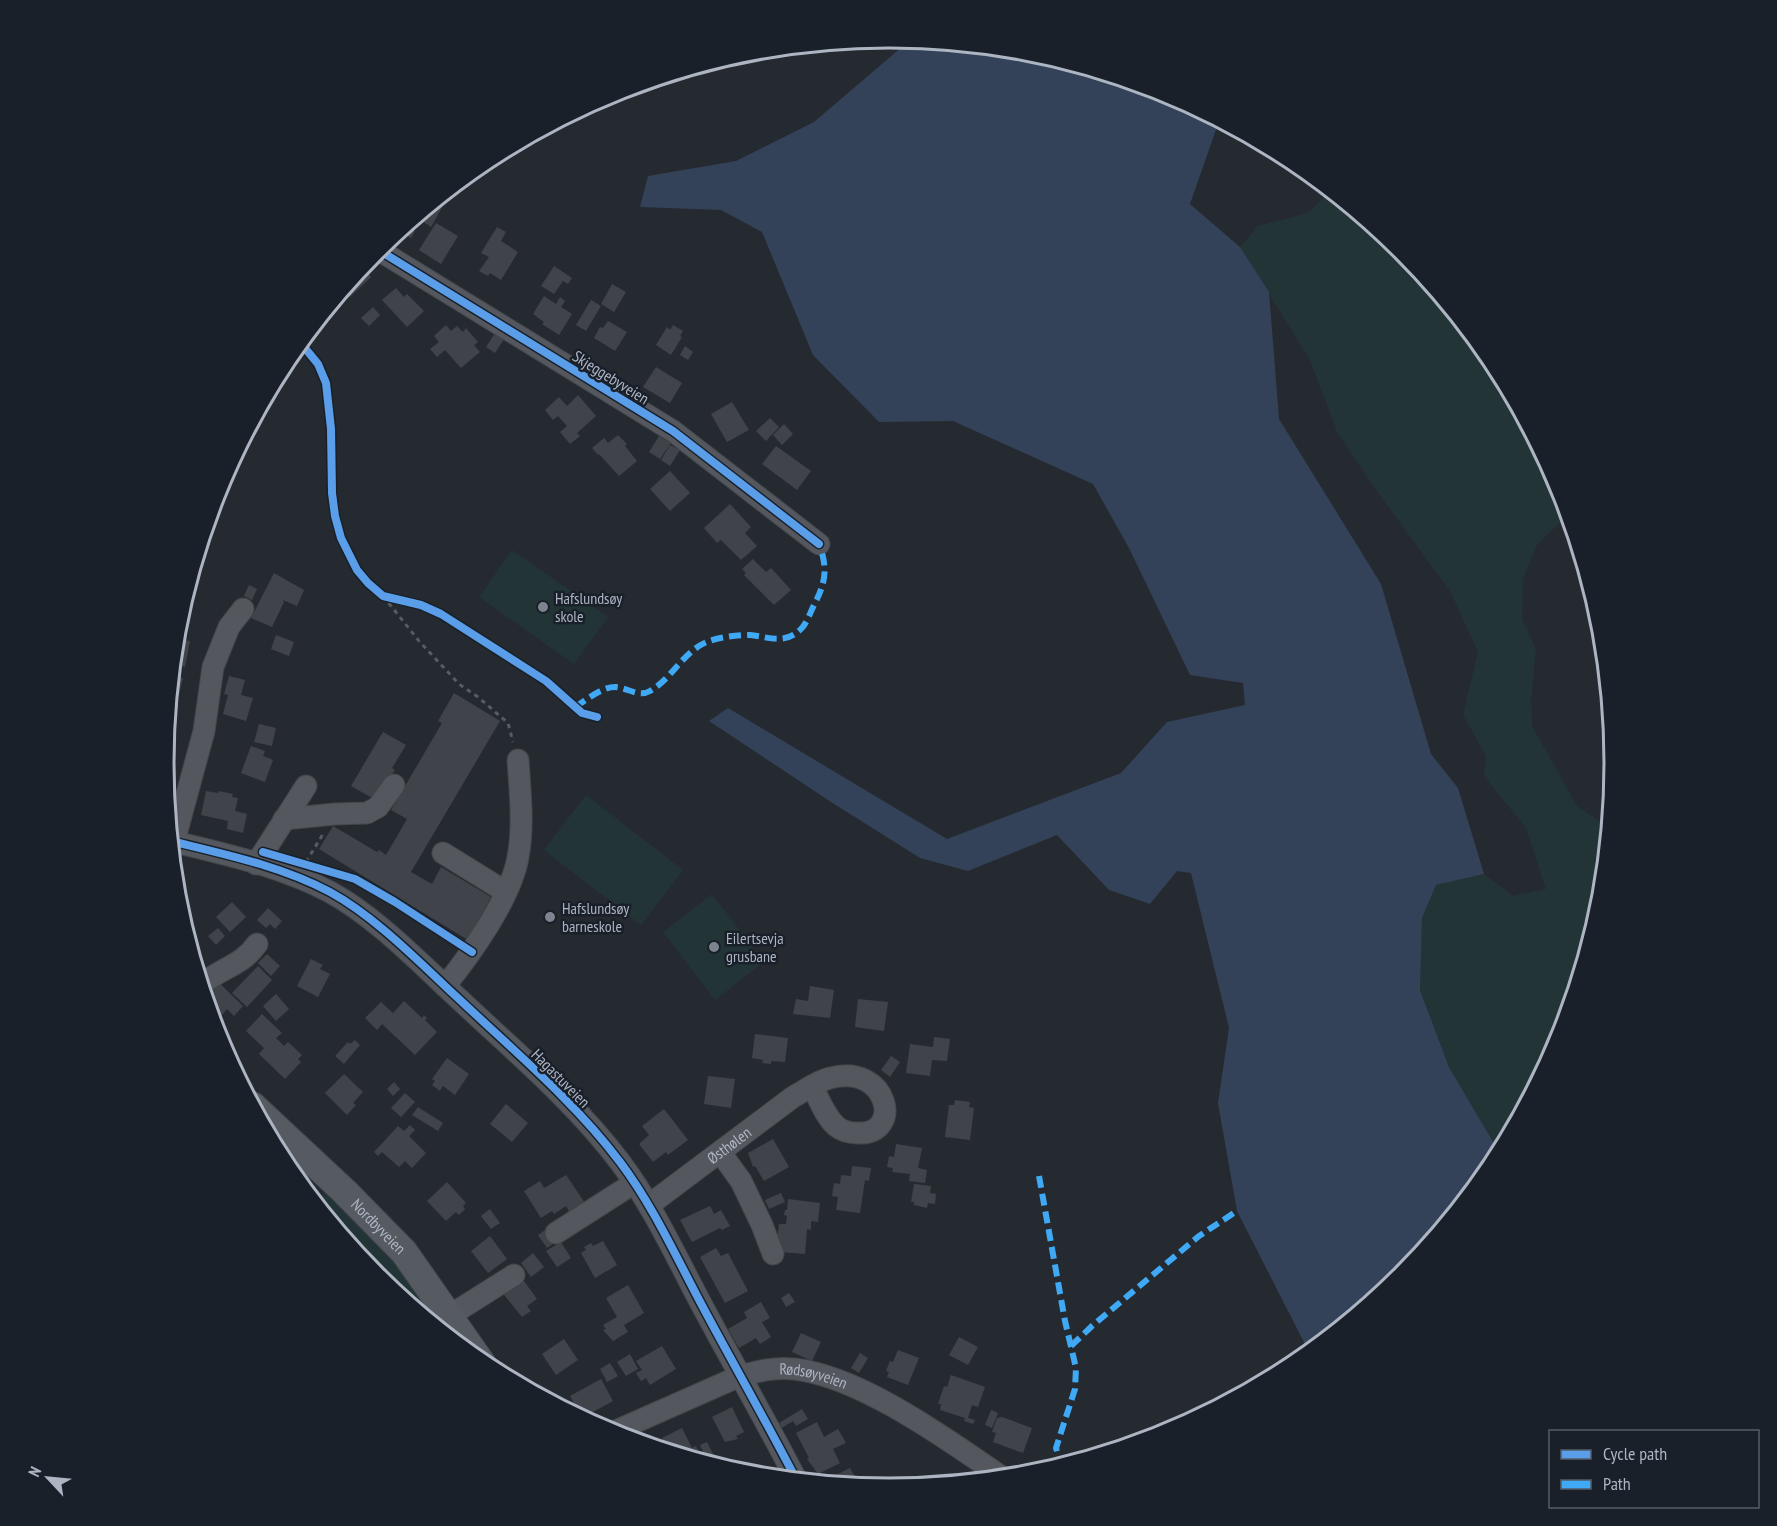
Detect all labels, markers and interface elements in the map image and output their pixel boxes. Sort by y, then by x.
street label: Skjeggebyveien [569,346,653,408]
place label: Hafslundsøy skole [555,588,622,626]
marker: Hafslundsøy skole [536,600,550,614]
place label: Hafslundsøy barneskole [562,898,629,936]
marker: Hafslundsøy barneskole [543,910,557,924]
place label: Eilertsevja grusbane [726,928,784,966]
marker: Eilertsevja grusbane [707,940,721,954]
street label: Hagastuveien [527,1044,595,1112]
street label: Østhølen [703,1122,755,1168]
street label: Nordbyveien [347,1194,410,1258]
street label: Rødsøyveien [779,1358,850,1393]
legend [1549,1430,1759,1508]
text: Cycle path [1603,1442,1667,1465]
north arrow [18,1448,78,1508]
text: N [24,1463,45,1480]
text: Path [1603,1472,1631,1495]

